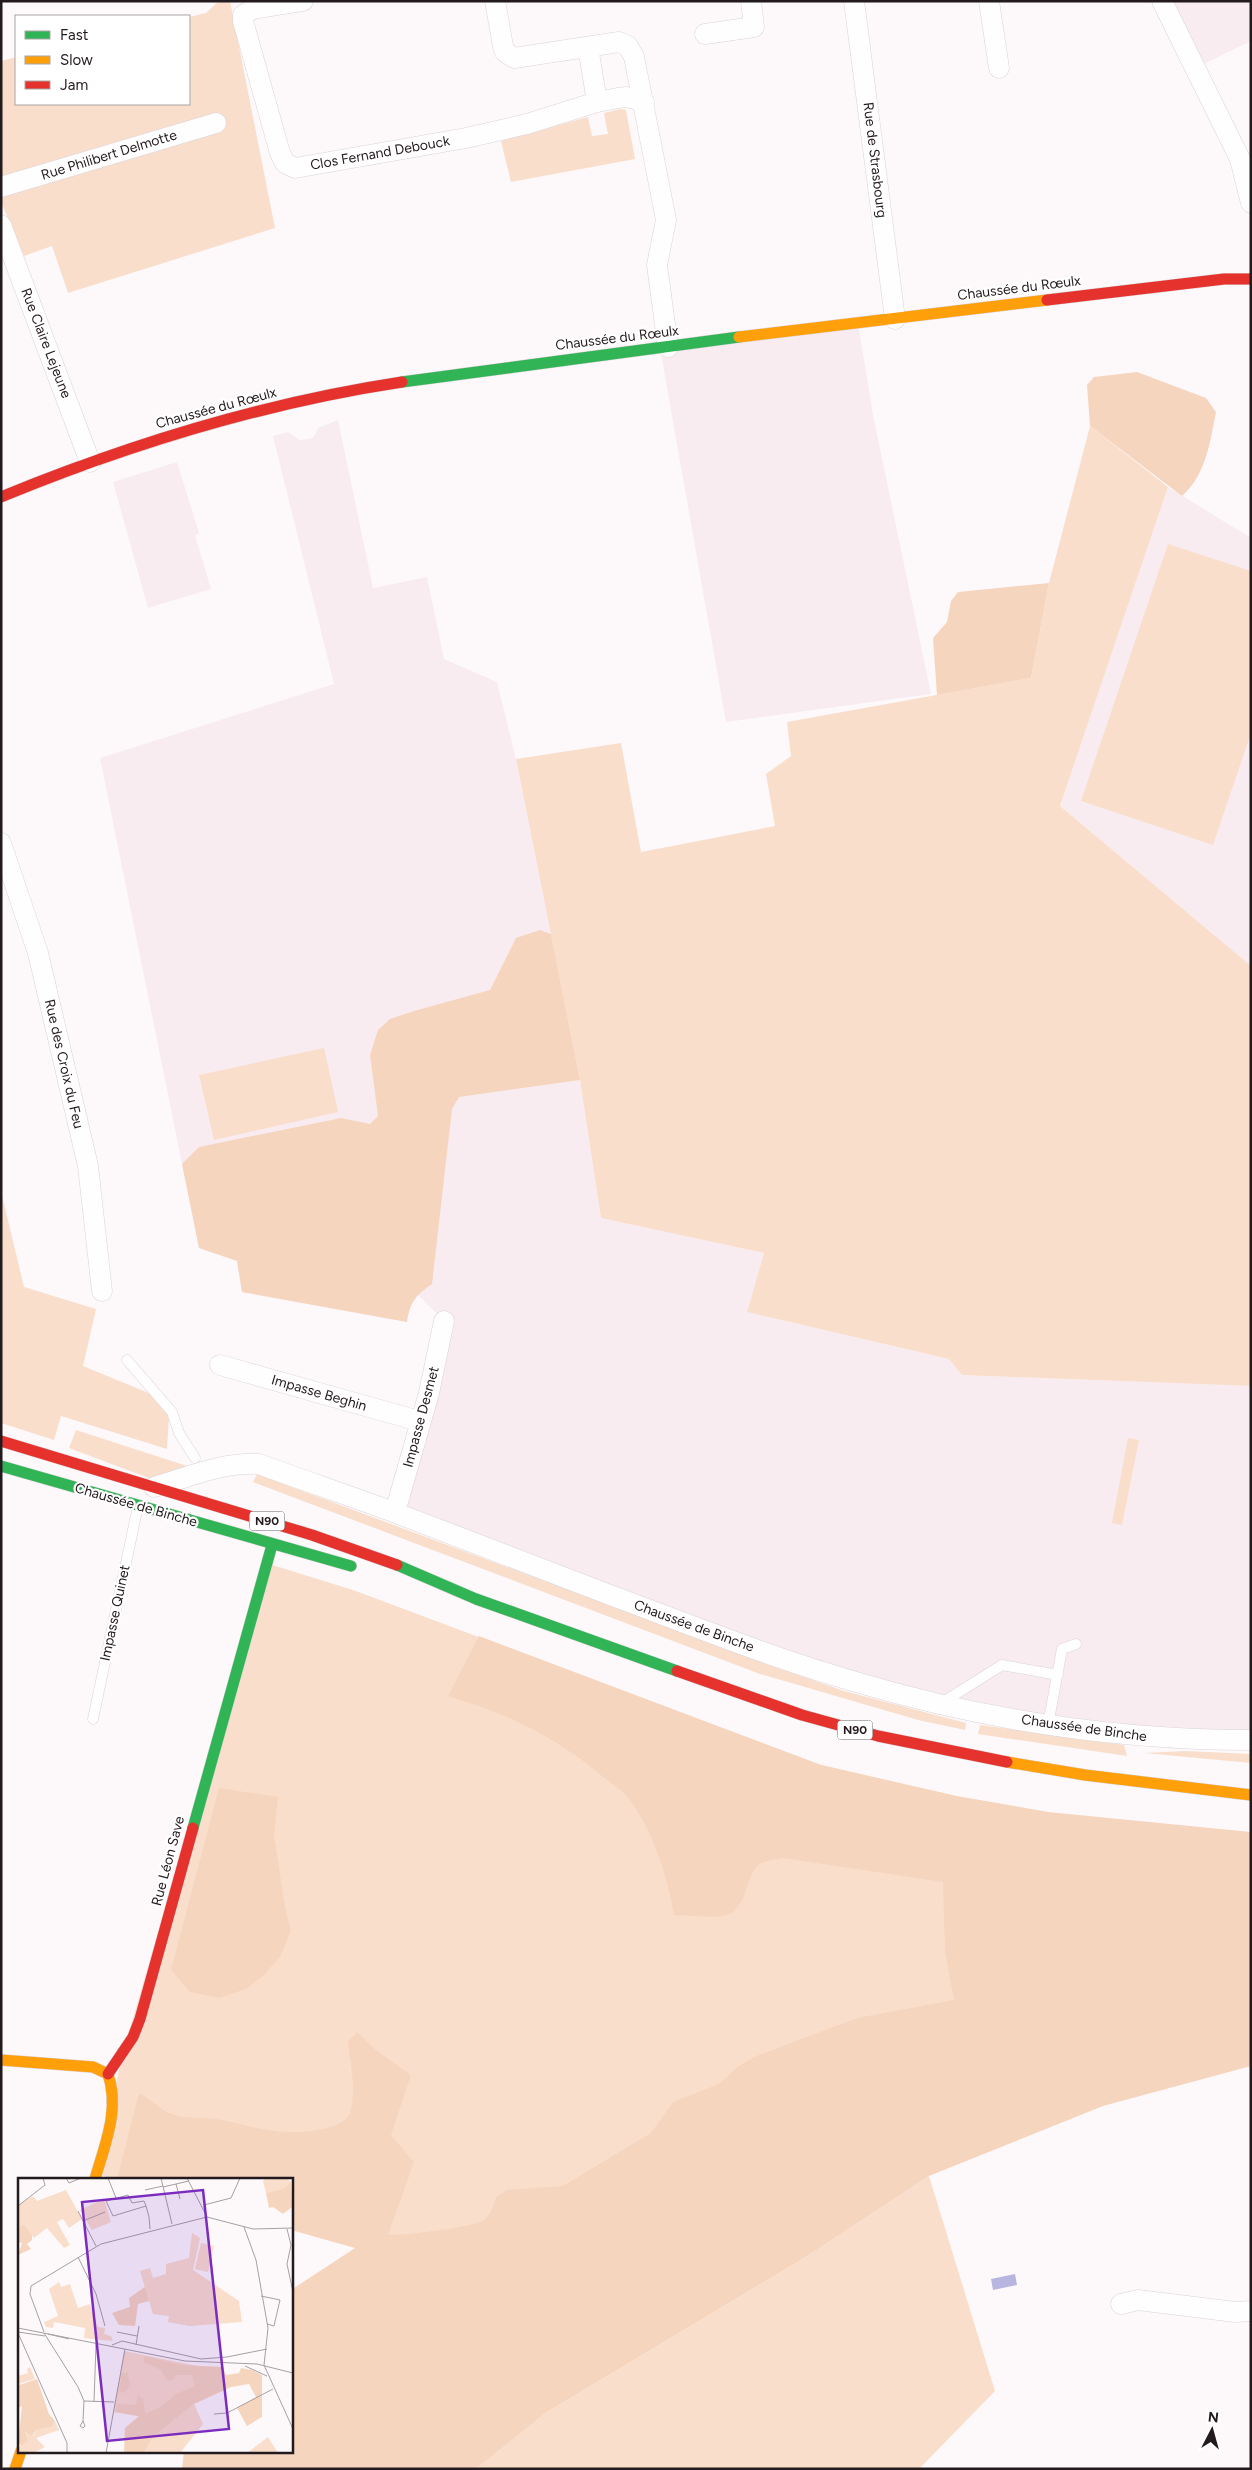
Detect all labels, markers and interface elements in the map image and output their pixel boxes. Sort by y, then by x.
legend [15,15,190,105]
text: Fast [60,26,89,44]
text: Slow [60,51,93,69]
text: Jam [60,76,88,94]
street label: Rue de Strasbourg [859,101,891,219]
street label: Rue Philibert Delmotte [39,126,179,184]
street label: Clos Fernand Debouck [309,132,451,174]
street label: Chaussée du Rœulx [956,272,1082,304]
street label: Rue Claire Lejeune [17,285,75,401]
street label: Chaussée du Rœulx [554,322,680,354]
street label: Chaussée du Rœulx [154,384,279,432]
street label: Rue des Croix du Feu [41,998,87,1130]
street label: Impasse Desmet [399,1365,443,1469]
street label: Impasse Beghin [269,1371,369,1415]
street label: Chaussée de Binche [73,1479,200,1531]
road number: N90 [250,1512,284,1530]
street label: Impasse Quinet [96,1563,134,1663]
street label: Chaussée de Binche [632,1596,757,1656]
street label: Chaussée de Binche [1020,1711,1148,1745]
road number: N90 [838,1720,872,1740]
street label: Rue Léon Save [148,1814,188,1908]
inset map [18,2178,292,2452]
north arrow [1187,2405,1237,2455]
text: N [1207,2409,1220,2427]

